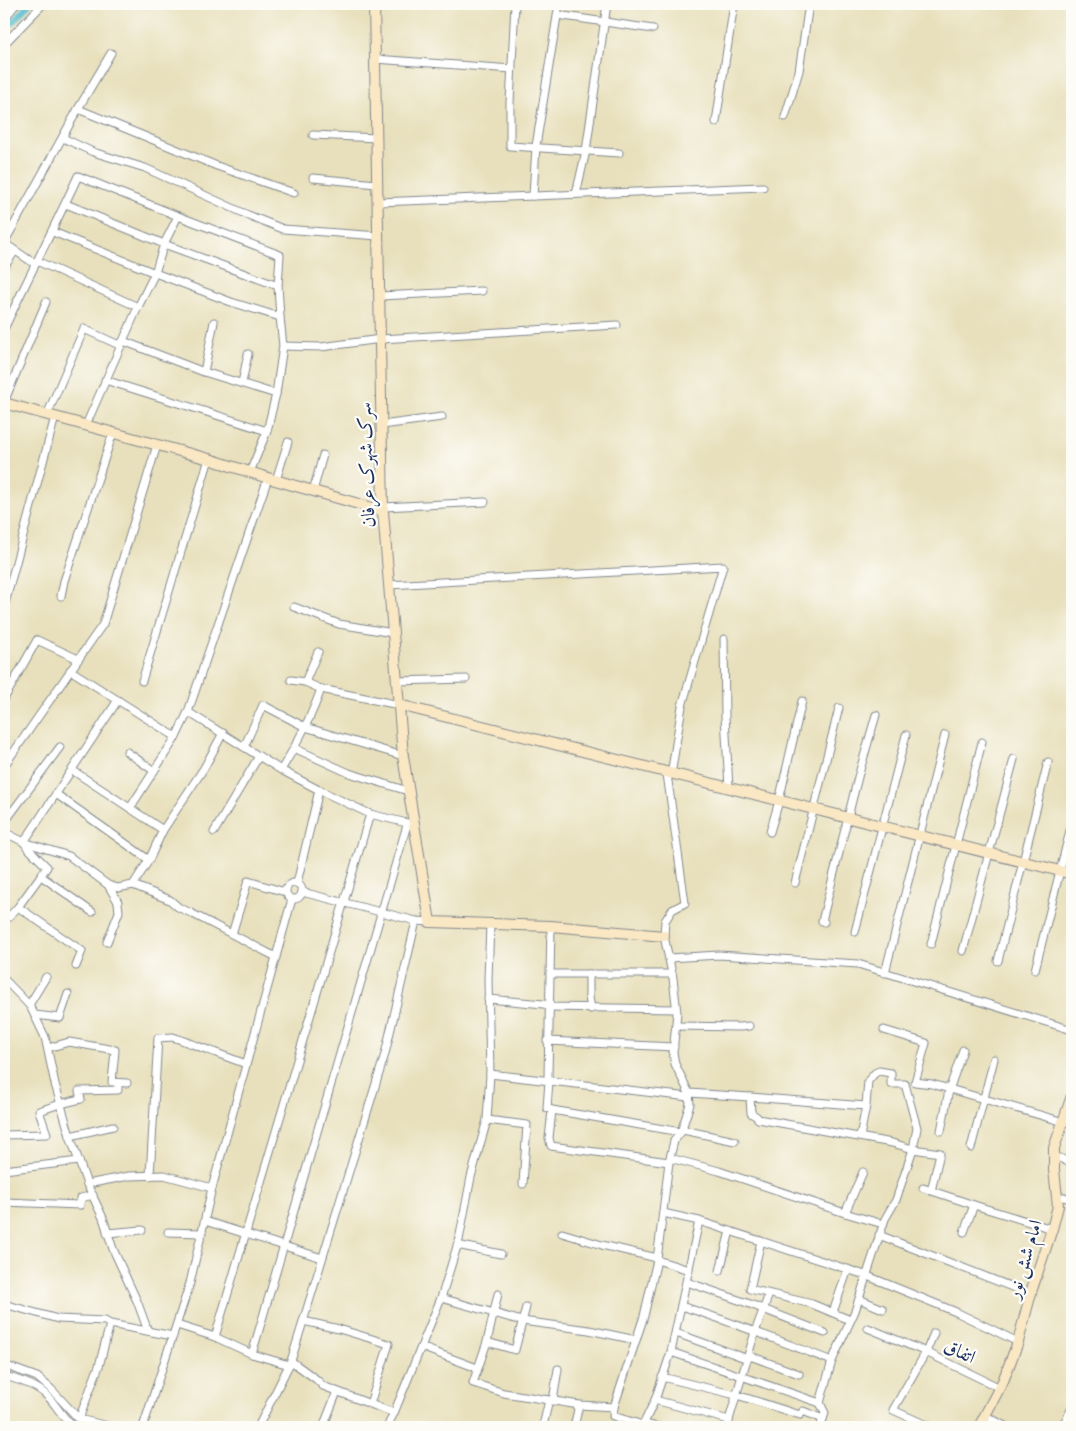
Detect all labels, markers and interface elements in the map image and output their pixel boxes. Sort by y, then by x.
street label: سرک شهرک عرفان [351,402,382,528]
street label: امام شش نور [1000,1217,1052,1305]
street label: اتفاق [940,1333,980,1369]

